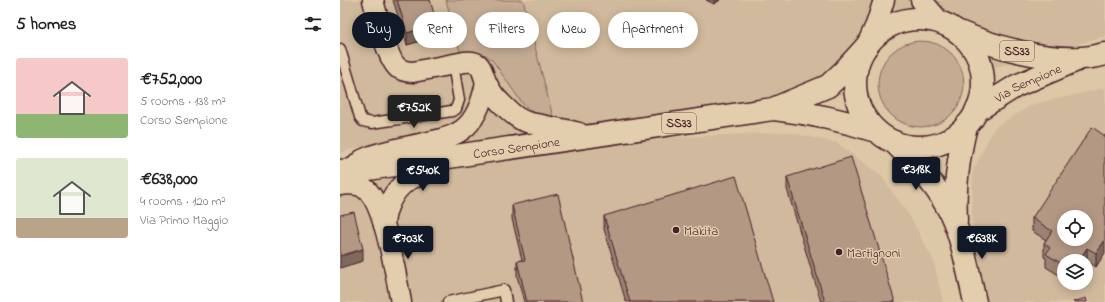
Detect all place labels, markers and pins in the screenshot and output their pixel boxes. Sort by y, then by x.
pin: €752K [386,95,442,129]
pin: €318K [888,157,944,191]
pin: €540K [395,158,451,192]
place label: Makita [684,222,718,241]
marker: Makita [671,225,681,235]
pin: €703K [380,226,436,260]
pin: €638K [954,226,1010,260]
place label: Martignoni [847,244,900,264]
marker: Martignoni [834,247,844,257]

